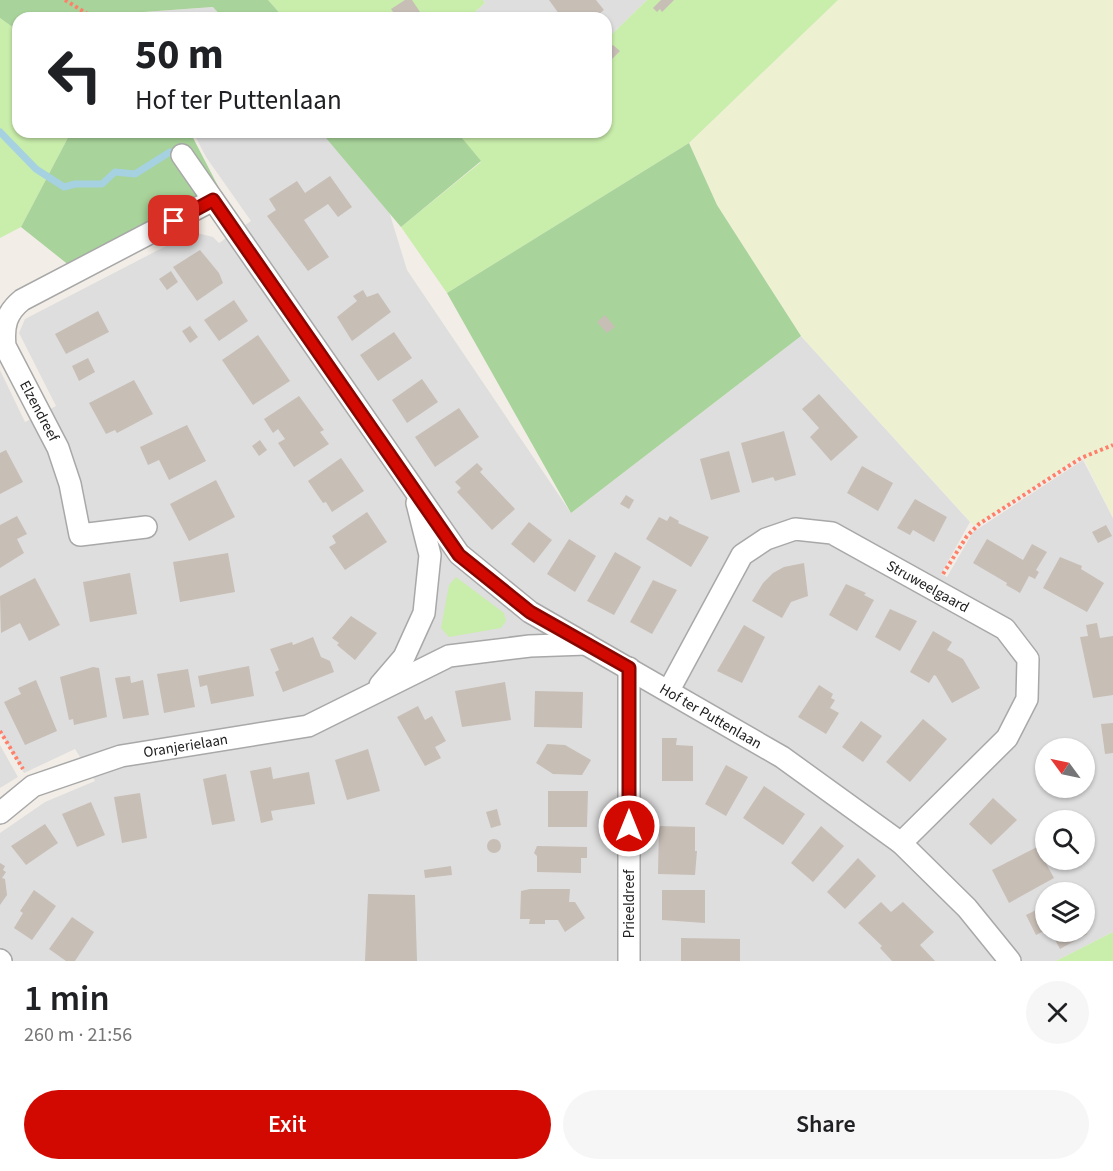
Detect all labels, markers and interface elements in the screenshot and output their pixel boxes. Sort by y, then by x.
text: 50 m [135,25,224,85]
icon: left [36,36,114,114]
text: Hof ter Puttenlaan [135,81,342,120]
pin [148,195,199,246]
icon: arrive [157,204,190,237]
street label: Elzendreef [14,377,64,446]
street label: Struweelgaard [883,555,973,618]
street label: Hof ter Puttenlaan [656,678,766,754]
street label: Oranjerielaan [142,729,229,763]
north arrow [1035,738,1095,798]
map controls [1035,738,1095,942]
position arrow [597,794,661,858]
button: search [1035,810,1095,870]
street label: Prieeldreef [619,869,640,938]
button: layers [1035,882,1095,942]
text: 1 min [24,973,110,1024]
button: close [1026,981,1089,1044]
text: 260 m · 21:56 [24,1021,132,1049]
button: Exit [24,1090,551,1159]
button: Share [563,1090,1089,1159]

